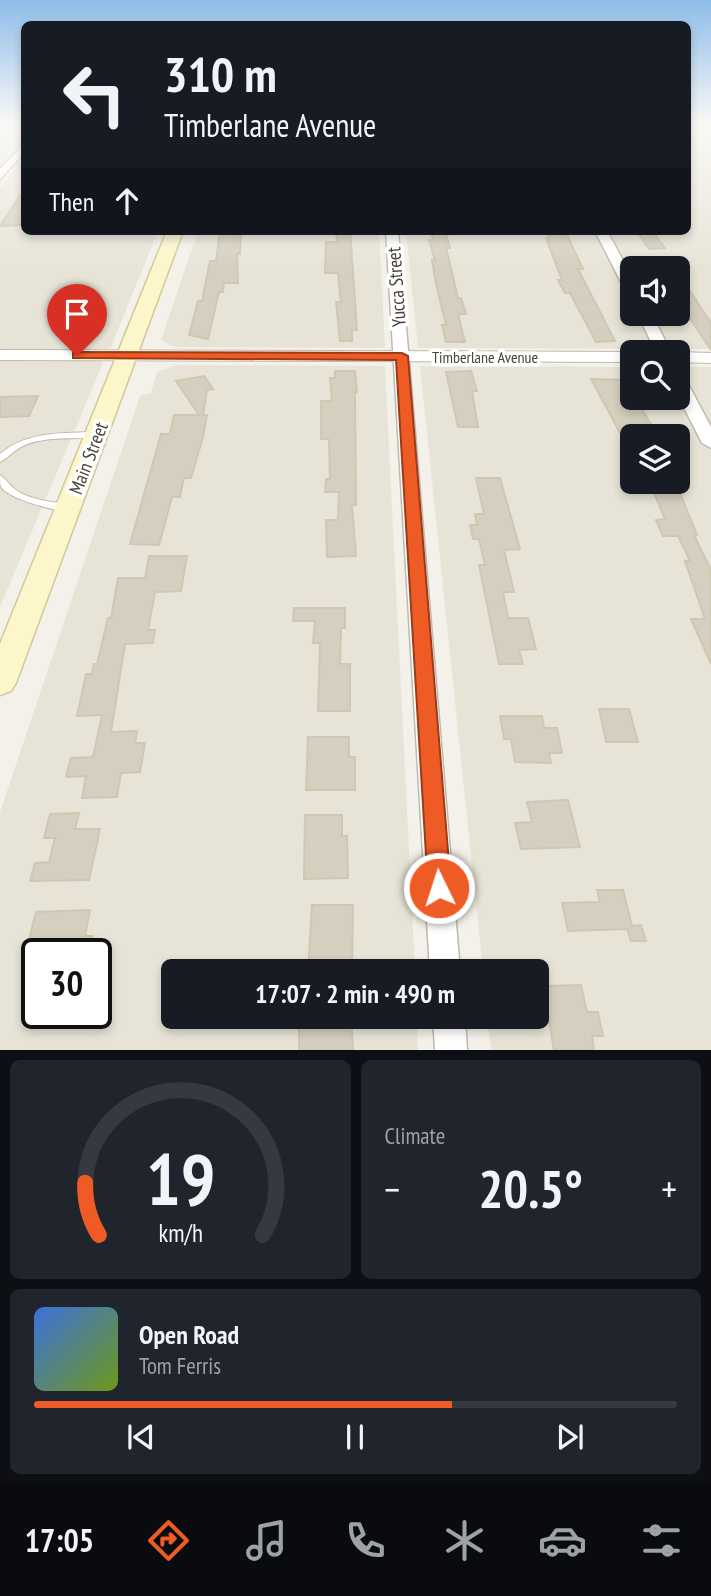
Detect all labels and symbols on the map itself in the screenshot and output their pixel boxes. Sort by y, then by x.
street label: Yucca Street [381,246,411,328]
pin [47,284,107,356]
street label: Timberlane Avenue [432,347,538,367]
street label: Main Street [63,418,113,498]
position arrow [402,851,476,925]
speed limit sign: 30 [21,938,112,1029]

